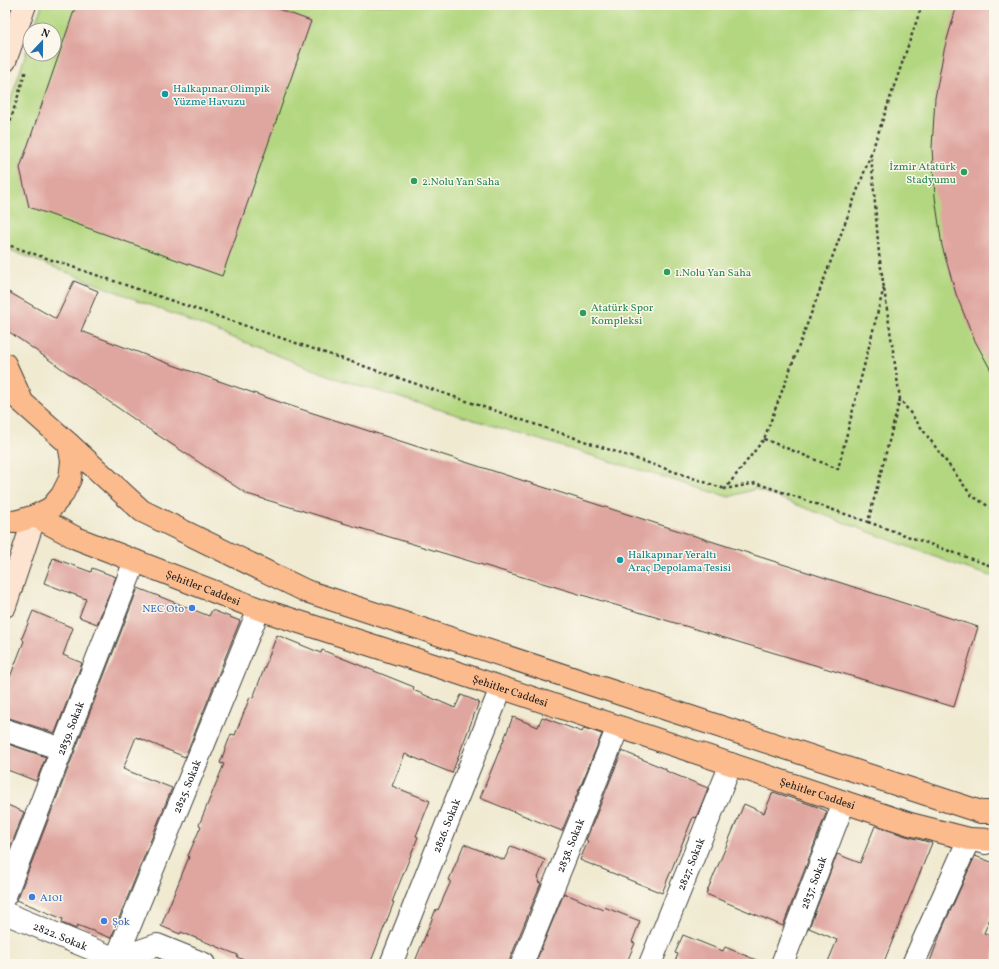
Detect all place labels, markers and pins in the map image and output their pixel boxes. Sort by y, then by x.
place label: Halkapınar Olimpik Yüzme Havuzu [173,82,270,110]
marker: Halkapınar Olimpik Yüzme Havuzu [160,89,170,99]
place label: İzmir Atatürk Stadyumu [889,160,956,188]
marker: İzmir Atatürk Stadyumu [959,167,969,177]
place label: 2.Nolu Yan Saha [422,175,500,190]
marker: 2.Nolu Yan Saha [409,176,419,186]
place label: 1.Nolu Yan Saha [675,266,752,281]
marker: 1.Nolu Yan Saha [662,267,672,277]
place label: Atatürk Spor Kompleksi [591,301,654,329]
marker: Atatürk Spor Kompleksi [578,308,588,318]
place label: Halkapınar Yeraltı Araç Depolama Tesisi [628,548,731,576]
marker: Halkapınar Yeraltı Araç Depolama Tesisi [615,555,625,565]
place label: NEC Oto [142,602,184,617]
marker: NEC Oto [187,603,197,613]
place label: A101 [40,891,63,906]
marker: A101 [27,892,37,902]
place label: Şok [112,915,130,930]
marker: Şok [99,916,109,926]

